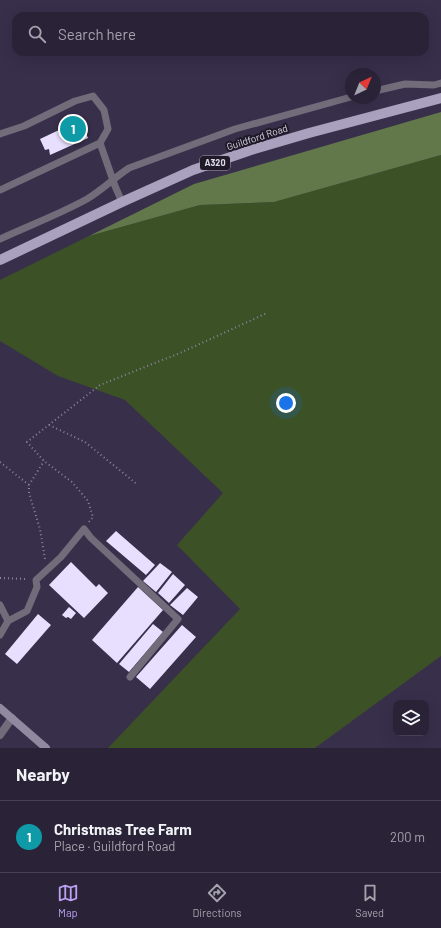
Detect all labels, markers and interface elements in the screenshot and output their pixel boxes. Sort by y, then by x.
search box [12,12,429,56]
icon: search [26,23,48,45]
text: Search here [58,25,136,43]
north arrow [345,68,381,104]
pin: 1 [60,114,86,144]
street label: Guildford Road [225,121,289,153]
road number: A320 [200,156,230,170]
your location [276,393,296,413]
map controls [393,700,429,736]
button: layers [393,700,429,736]
text: Nearby [16,764,70,784]
text: Christmas Tree Farm [54,820,192,838]
text: 1 [27,829,31,845]
text: 200 m [390,829,425,845]
text: Place · Guildford Road [54,838,175,854]
tab: Map [57,882,79,919]
tab: Directions [192,882,242,919]
tab: Saved [355,882,384,919]

